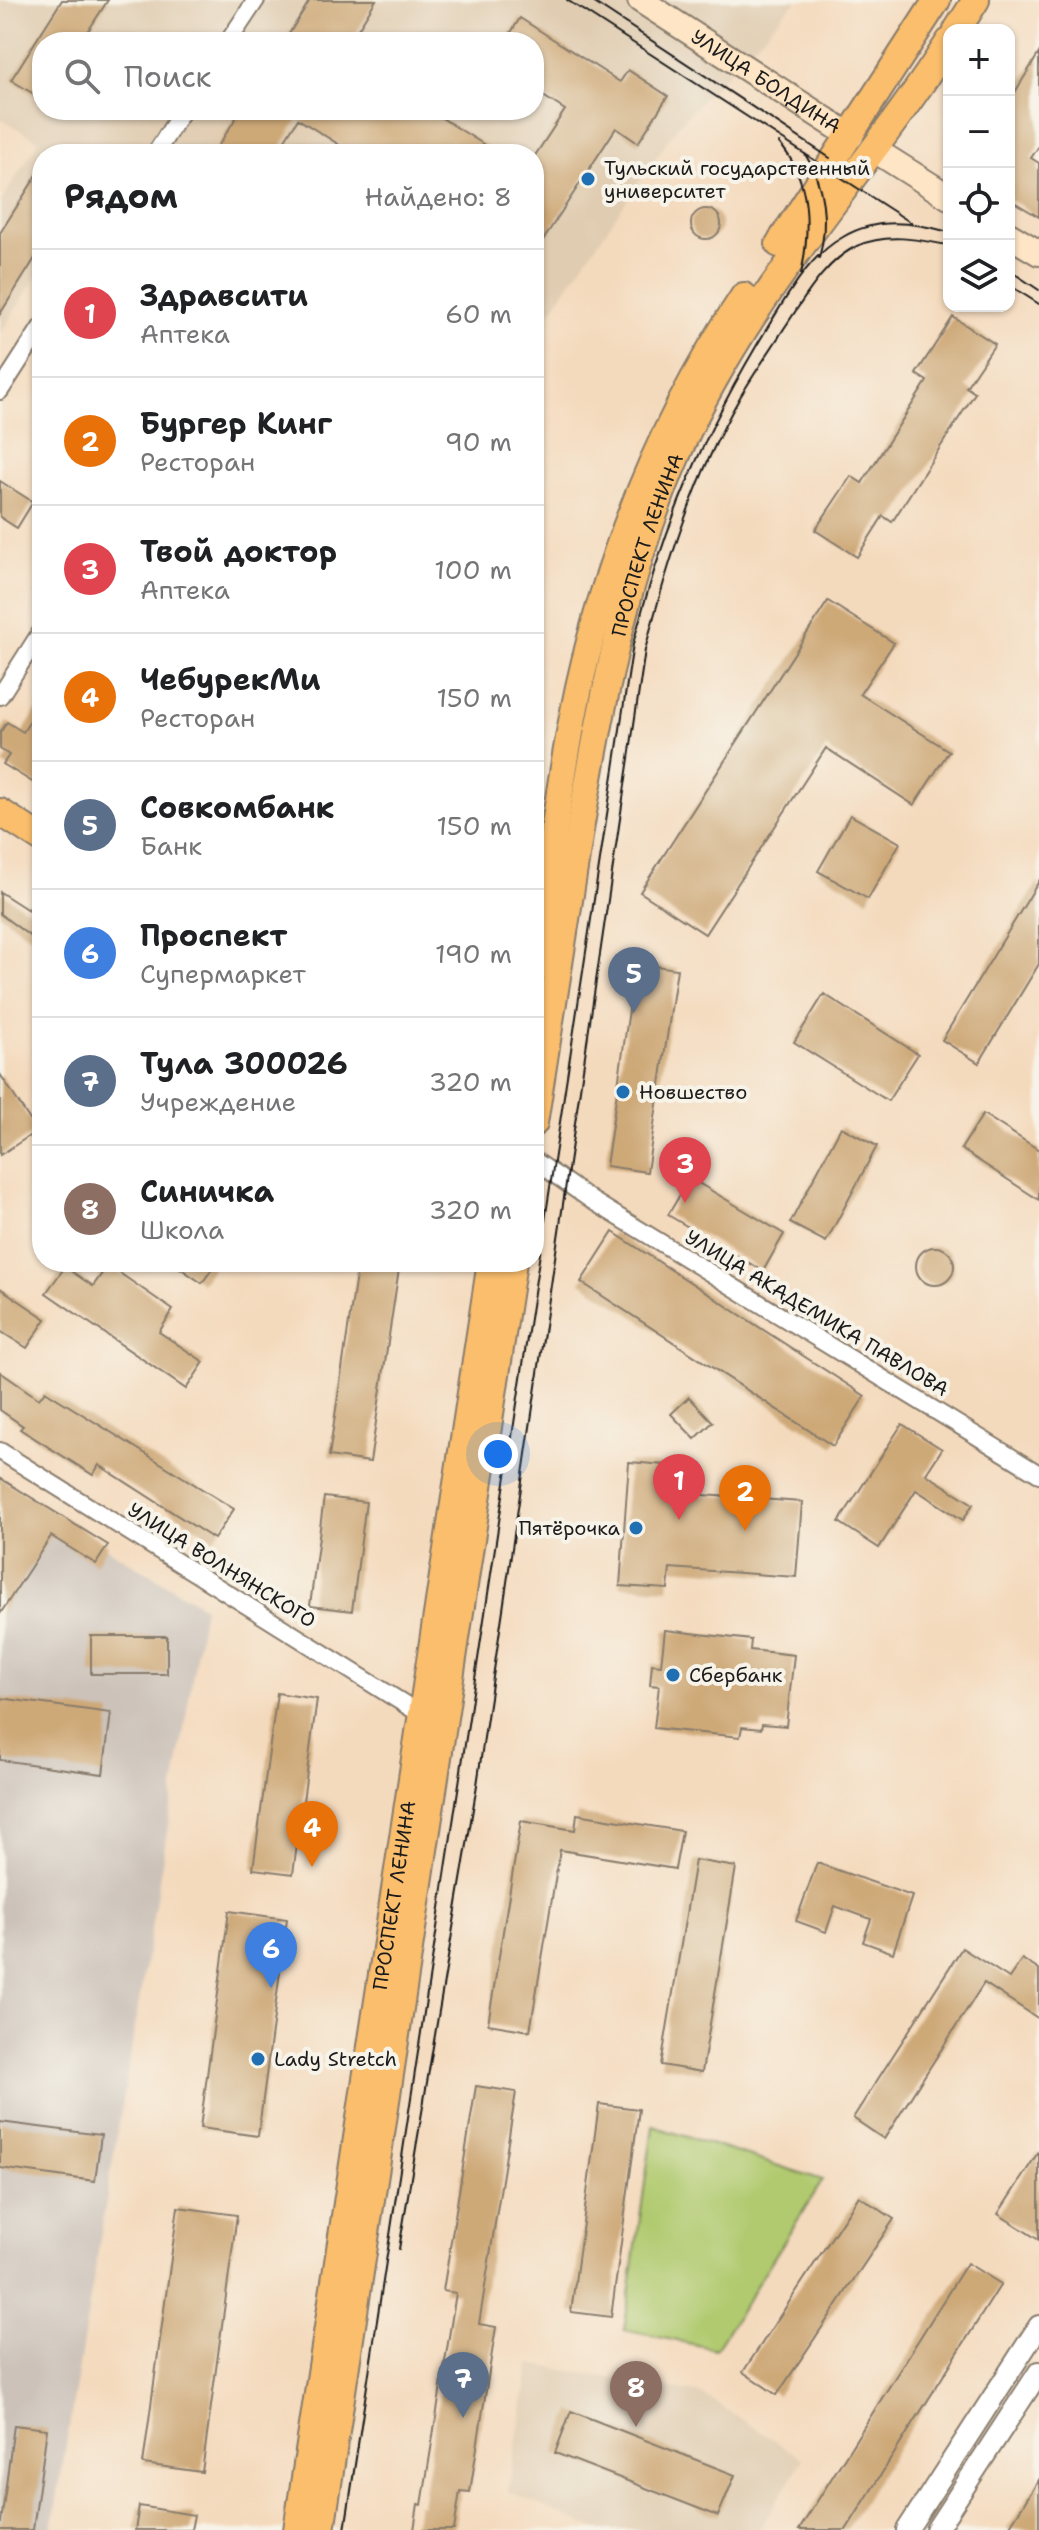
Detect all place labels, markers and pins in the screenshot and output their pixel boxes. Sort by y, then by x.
place label: Тульский государственный университет [604,155,870,204]
marker: Тульский государственный университет [579,170,597,188]
pin: 5 [608,947,660,1013]
place label: Новшество [639,1079,747,1105]
marker: Новшество [614,1083,632,1101]
pin: 3 [659,1137,711,1203]
pin: 1 [653,1454,705,1520]
pin: 2 [719,1465,771,1531]
place label: Пятёрочка [519,1515,621,1541]
marker: Пятёрочка [627,1519,645,1537]
place label: Сбербанк [689,1662,783,1688]
marker: Сбербанк [664,1666,682,1684]
pin: 4 [286,1801,338,1867]
pin: 6 [245,1922,297,1988]
place label: Lady Stretch [274,2046,397,2072]
marker: Lady Stretch [249,2050,267,2068]
pin: 7 [437,2352,489,2418]
pin: 8 [610,2361,662,2427]

